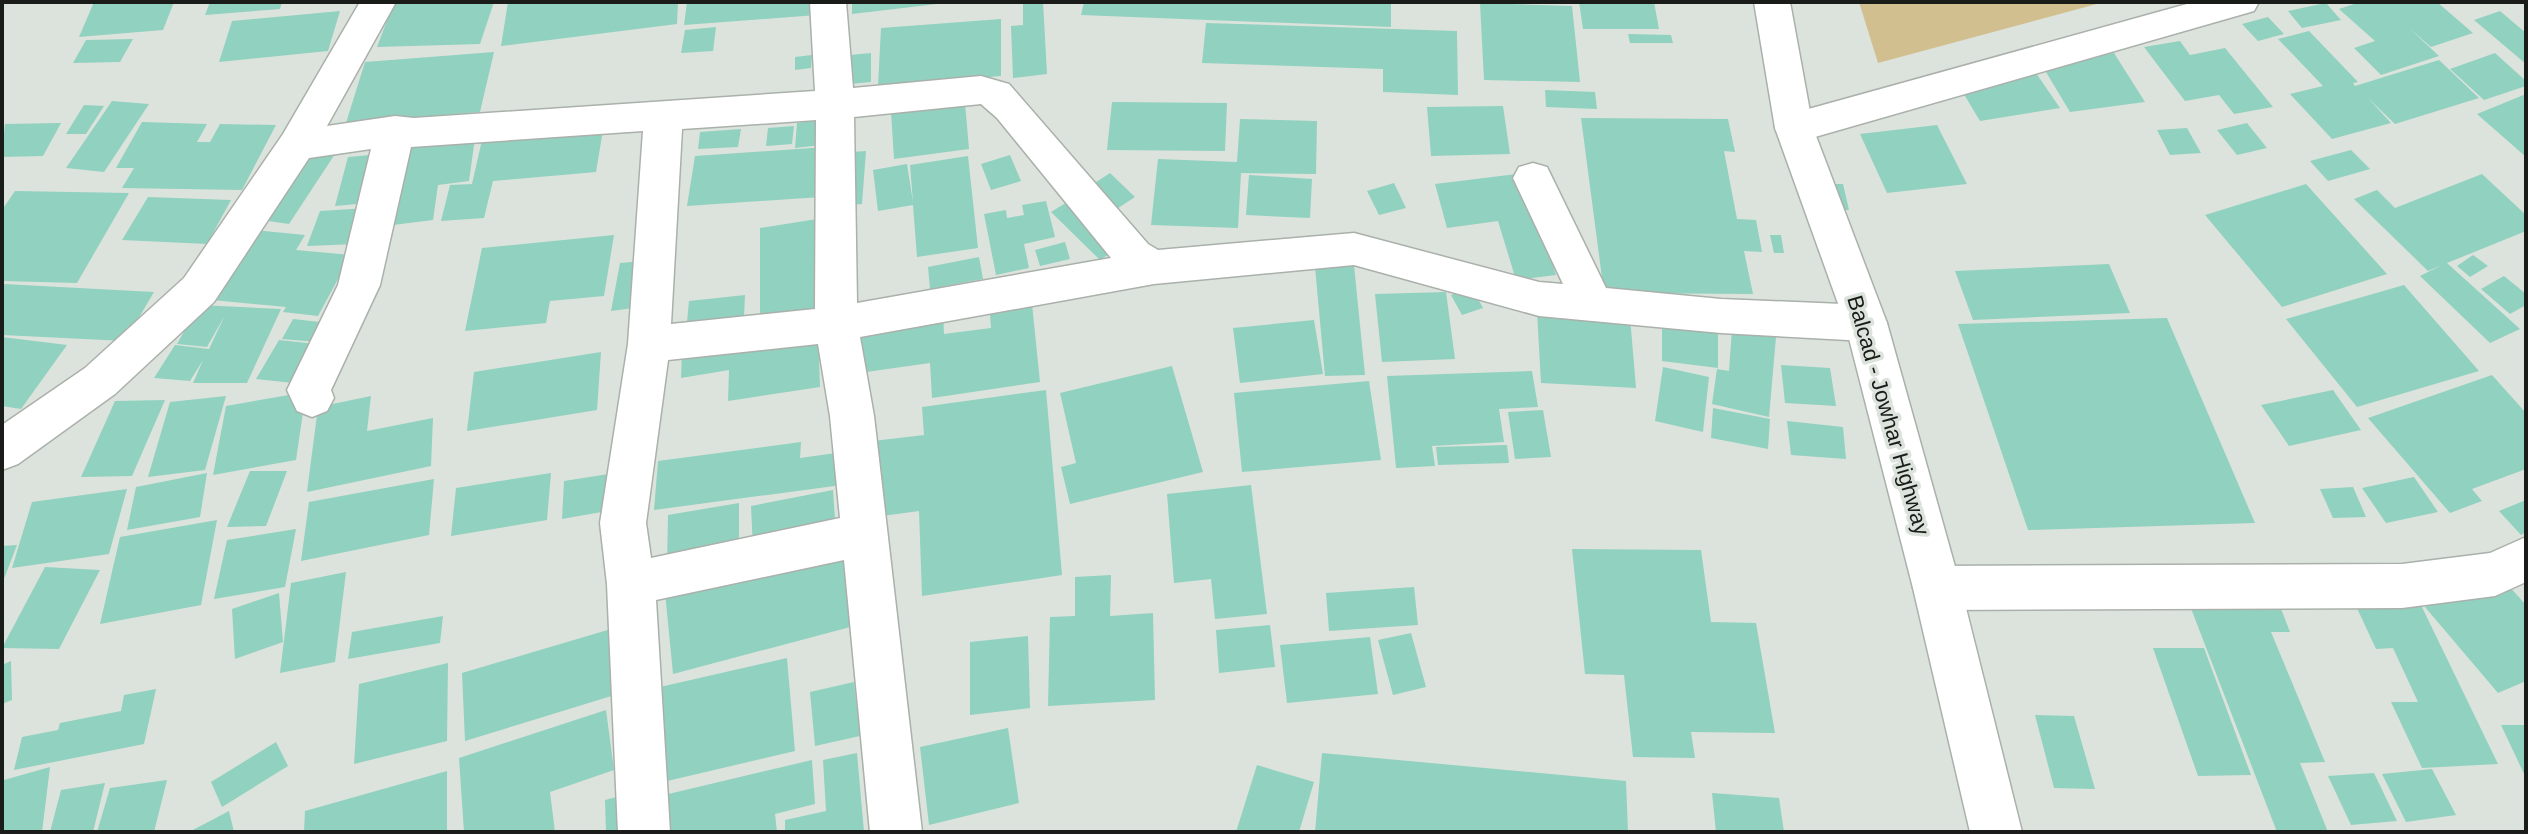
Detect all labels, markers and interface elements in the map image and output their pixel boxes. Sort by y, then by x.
street label: Balcad - Jowhar Highway [1842,292,1935,538]

